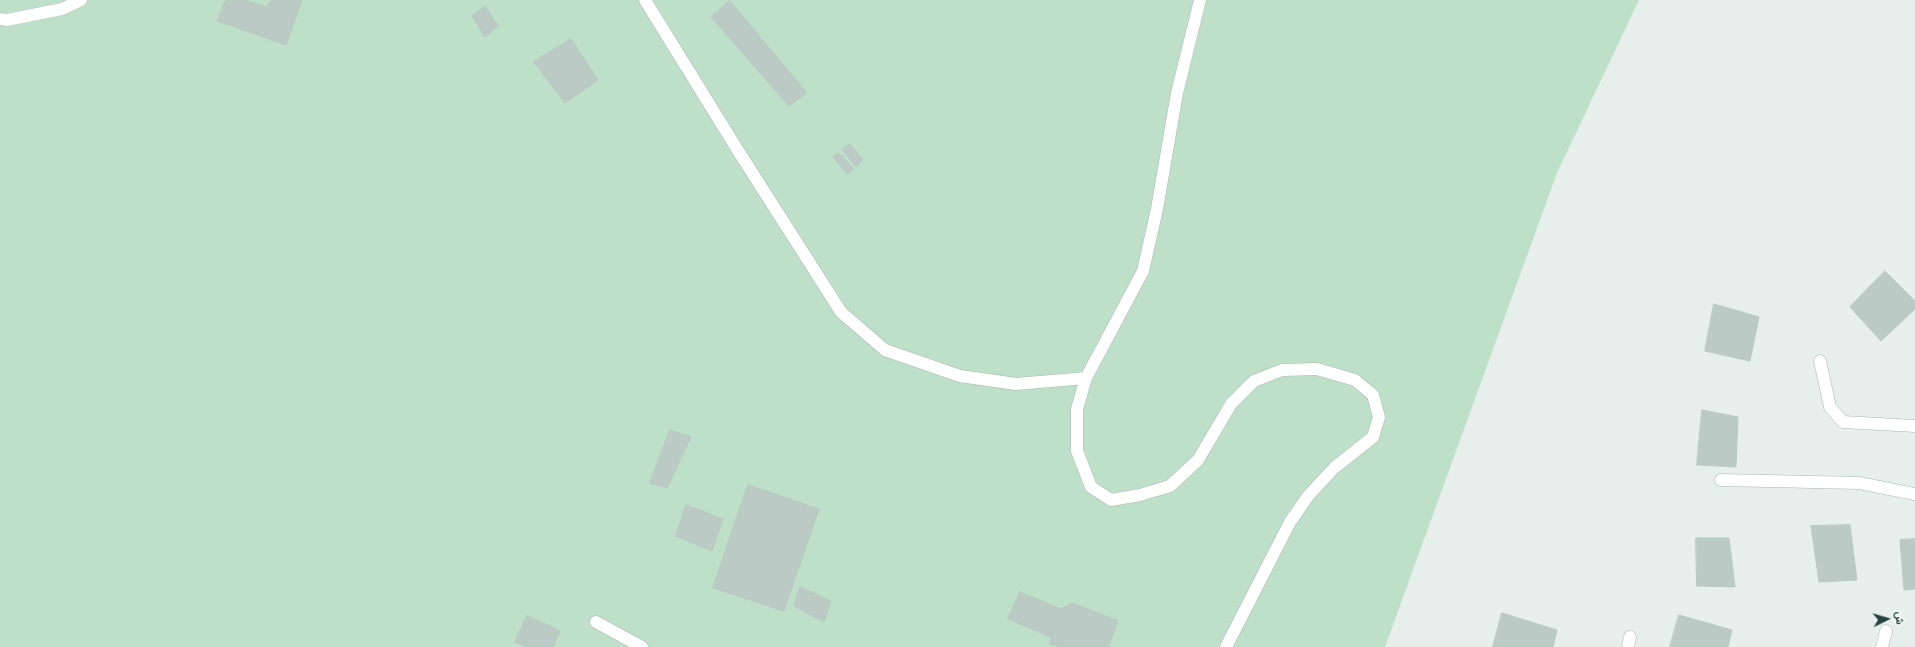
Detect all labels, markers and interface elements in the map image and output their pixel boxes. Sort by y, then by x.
north arrow [1867,599,1907,639]
text: ش [1891,611,1907,625]

